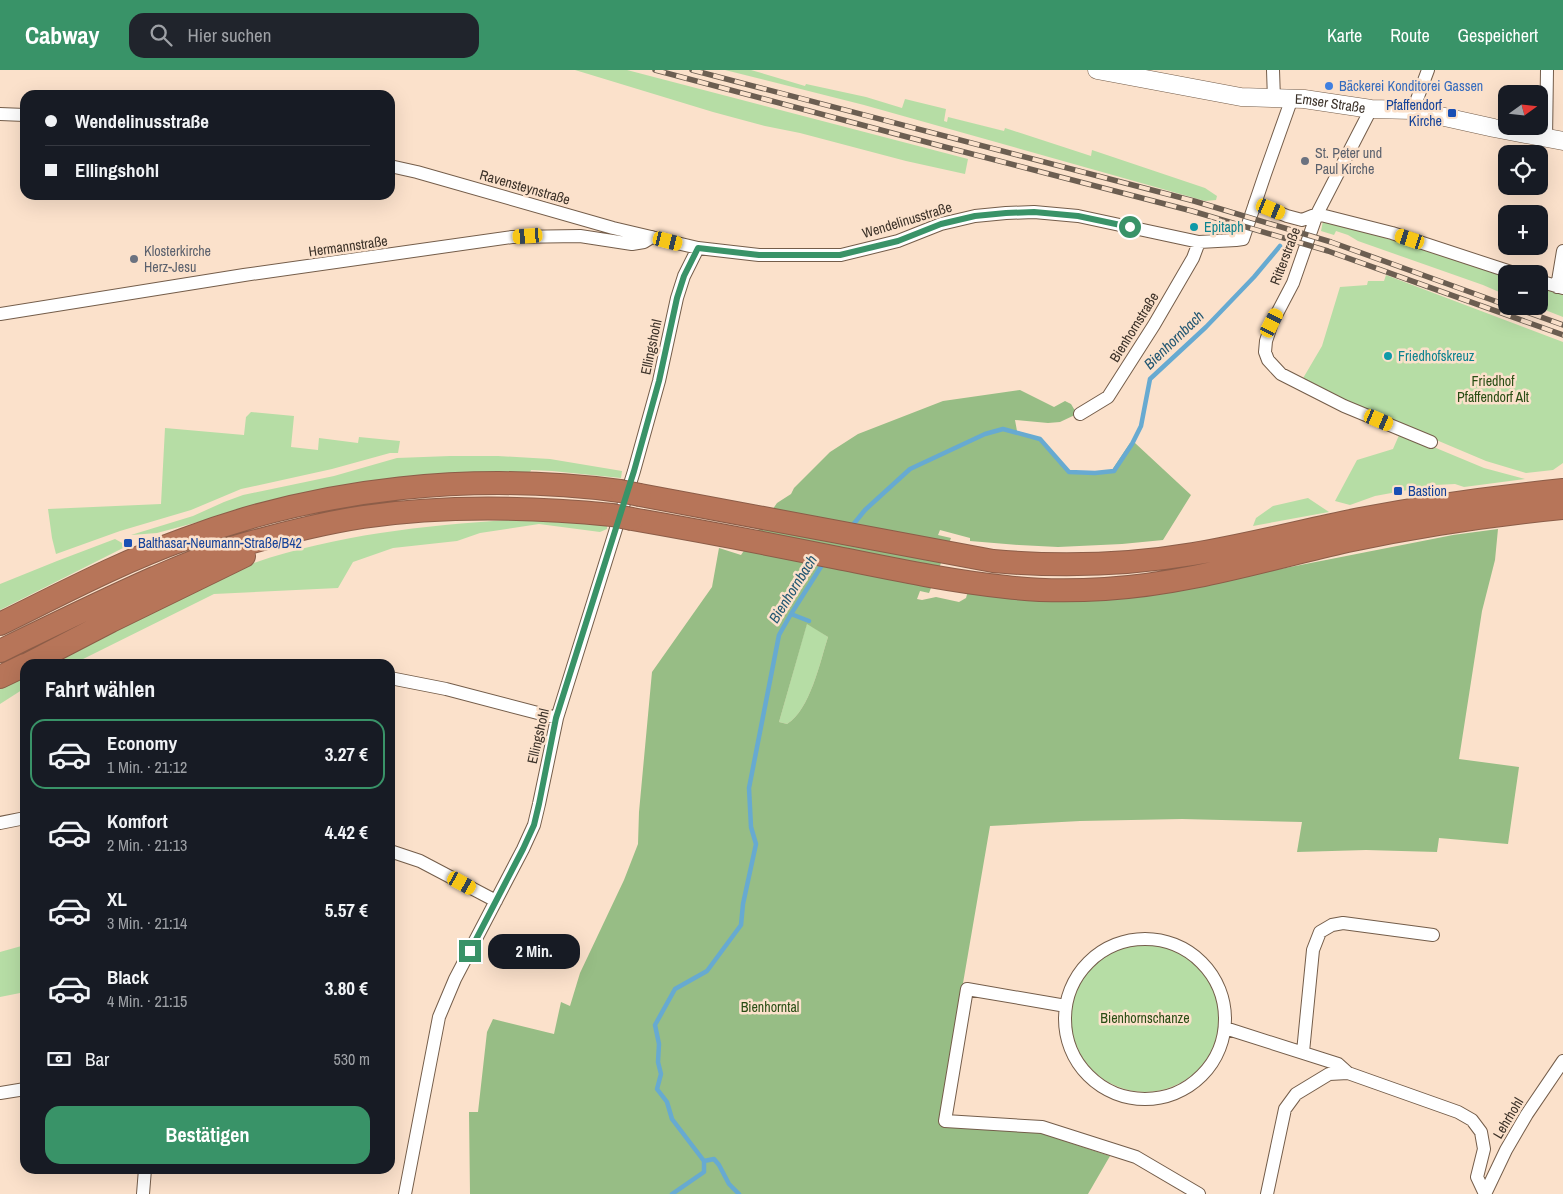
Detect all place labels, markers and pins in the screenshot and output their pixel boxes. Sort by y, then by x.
place label: Bäckerei Konditorei Gassen [1339,77,1483,95]
marker: Bäckerei Konditorei Gassen [1323,80,1335,92]
place label: Pfaffendorf Kirche [1386,96,1443,130]
marker: Pfaffendorf Kirche [1446,107,1458,119]
place label: St. Peter und Paul Kirche [1315,144,1382,178]
marker: St. Peter und Paul Kirche [1299,155,1311,167]
place label: Epitaph [1204,218,1244,236]
marker: Epitaph [1188,221,1200,233]
place label: Klosterkirche Herz-Jesu [144,242,211,276]
marker: Klosterkirche Herz-Jesu [128,253,140,265]
place label: Friedhofskreuz [1398,347,1475,365]
marker: Friedhofskreuz [1382,350,1394,362]
place label: Bastion [1408,482,1447,500]
marker: Bastion [1392,485,1404,497]
place label: Balthasar-Neumann-Straße/B42 [138,534,302,552]
marker: Balthasar-Neumann-Straße/B42 [122,537,134,549]

